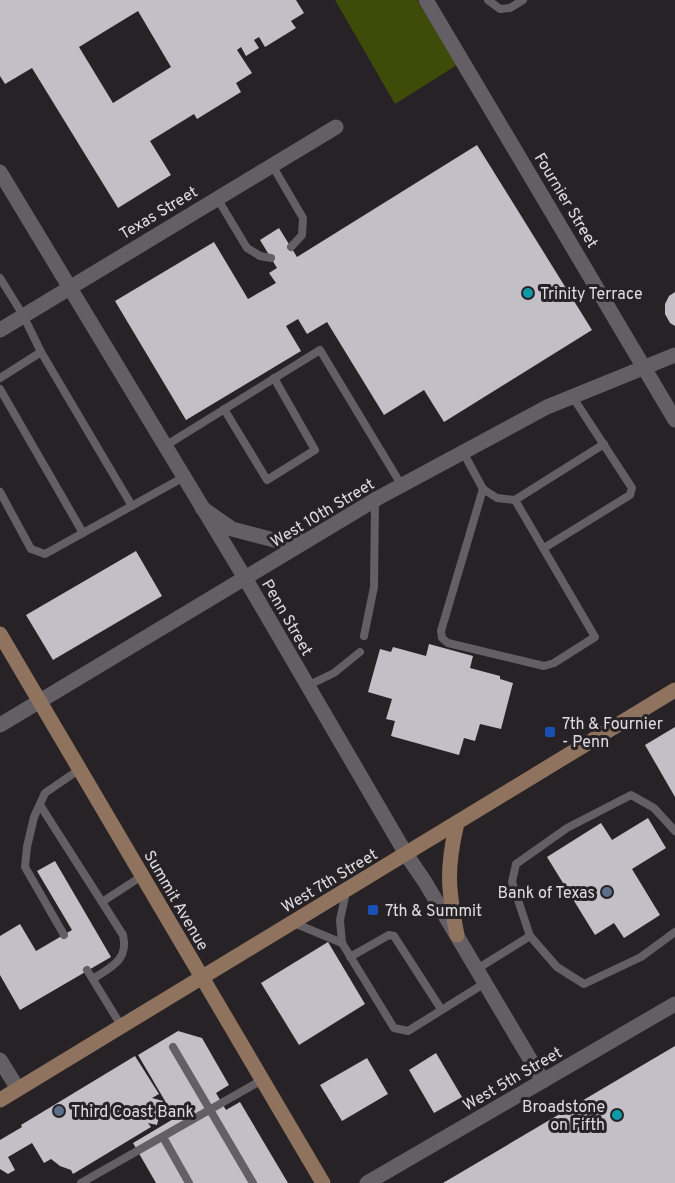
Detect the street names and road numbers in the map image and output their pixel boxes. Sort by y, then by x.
street label: Fournier Street [529,150,602,252]
street label: Texas Street [116,183,202,245]
street label: West 10th Street [268,475,379,553]
street label: Penn Street [256,576,316,660]
street label: West 7th Street [278,845,382,918]
street label: Summit Avenue [138,847,212,955]
street label: West 5th Street [460,1043,566,1116]

